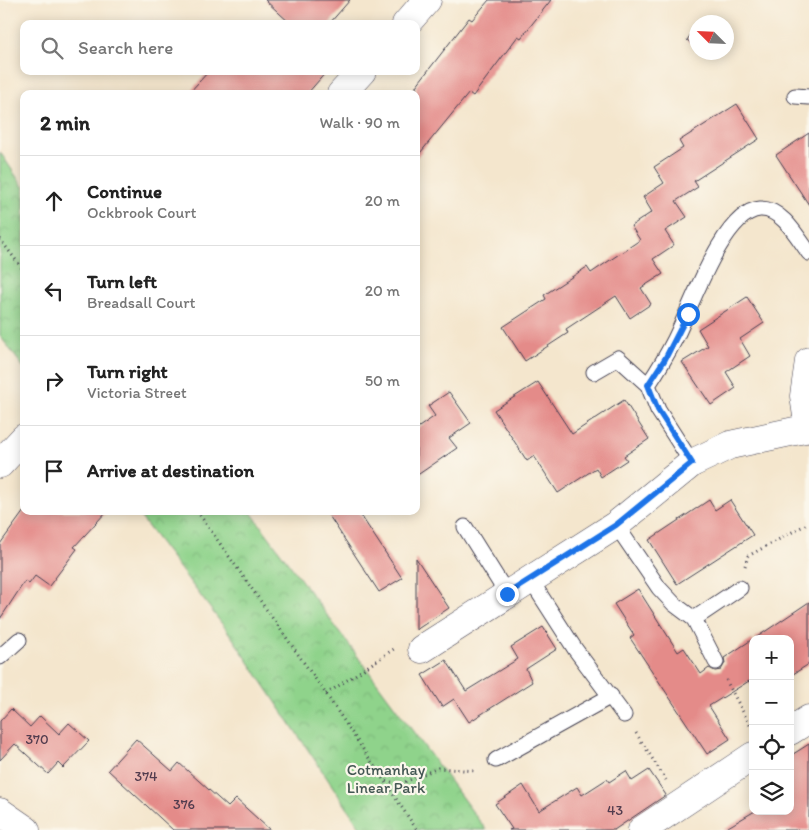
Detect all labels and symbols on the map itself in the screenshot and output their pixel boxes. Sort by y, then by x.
north arrow [689,15,734,60]
route start [677,303,700,326]
route end [496,583,519,606]
house number: 370 [25,731,49,748]
park label: Cotmanhay Linear Park [347,760,426,797]
house number: 374 [135,768,158,785]
house number: 376 [173,796,195,813]
house number: 43 [607,802,623,819]

